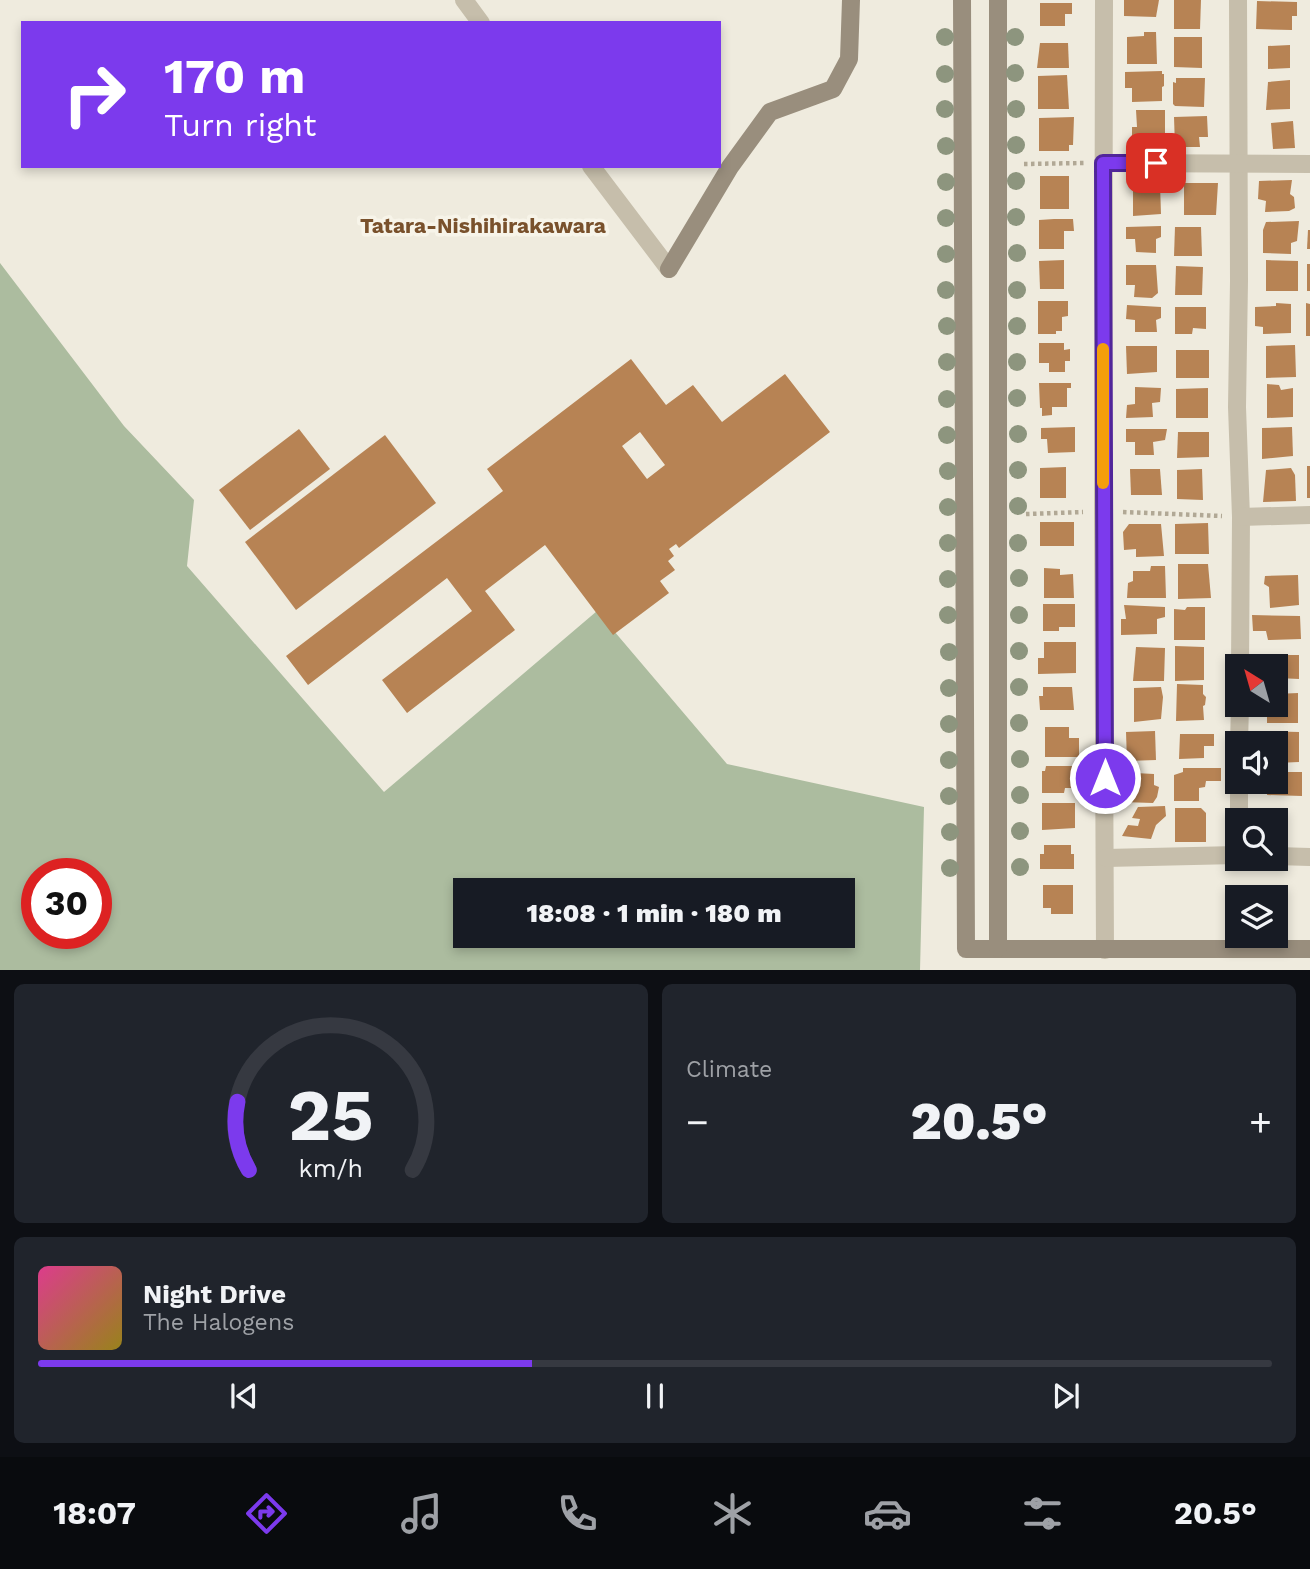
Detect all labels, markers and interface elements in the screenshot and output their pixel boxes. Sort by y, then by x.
text: 170 m [164,47,305,105]
icon: right [49,49,140,140]
text: Turn right [164,106,316,144]
pin [1126,133,1186,193]
icon: arrive [1137,144,1175,182]
district label: Tatara-Nishihirakawara [360,213,607,238]
north arrow [1225,654,1288,718]
map controls [1225,654,1288,948]
button: sound [1225,731,1288,794]
position arrow [1068,741,1142,815]
button: search [1225,808,1288,871]
speed limit sign: 30 [21,858,112,949]
button: layers [1225,885,1288,948]
text: 18:08 · 1 min · 180 m [527,898,782,928]
text: Climate [686,1056,772,1083]
text: 25 [288,1072,374,1158]
text: 20.5° [910,1091,1048,1152]
text: − [686,1100,709,1144]
text: + [1249,1100,1272,1144]
text: km/h [299,1153,363,1182]
text: Night Drive [143,1279,286,1309]
text: The Halogens [143,1309,294,1336]
icon: previous [225,1377,263,1415]
icon: pause [636,1377,674,1415]
icon: next [1047,1377,1085,1415]
icon: directions [242,1489,291,1538]
icon: music [397,1489,446,1538]
icon: phone [553,1489,602,1538]
icon: climate [708,1489,757,1538]
icon: car [863,1489,912,1538]
icon: filters [1018,1489,1067,1538]
text: 18:07 [53,1494,136,1532]
text: 20.5° [1174,1494,1257,1532]

